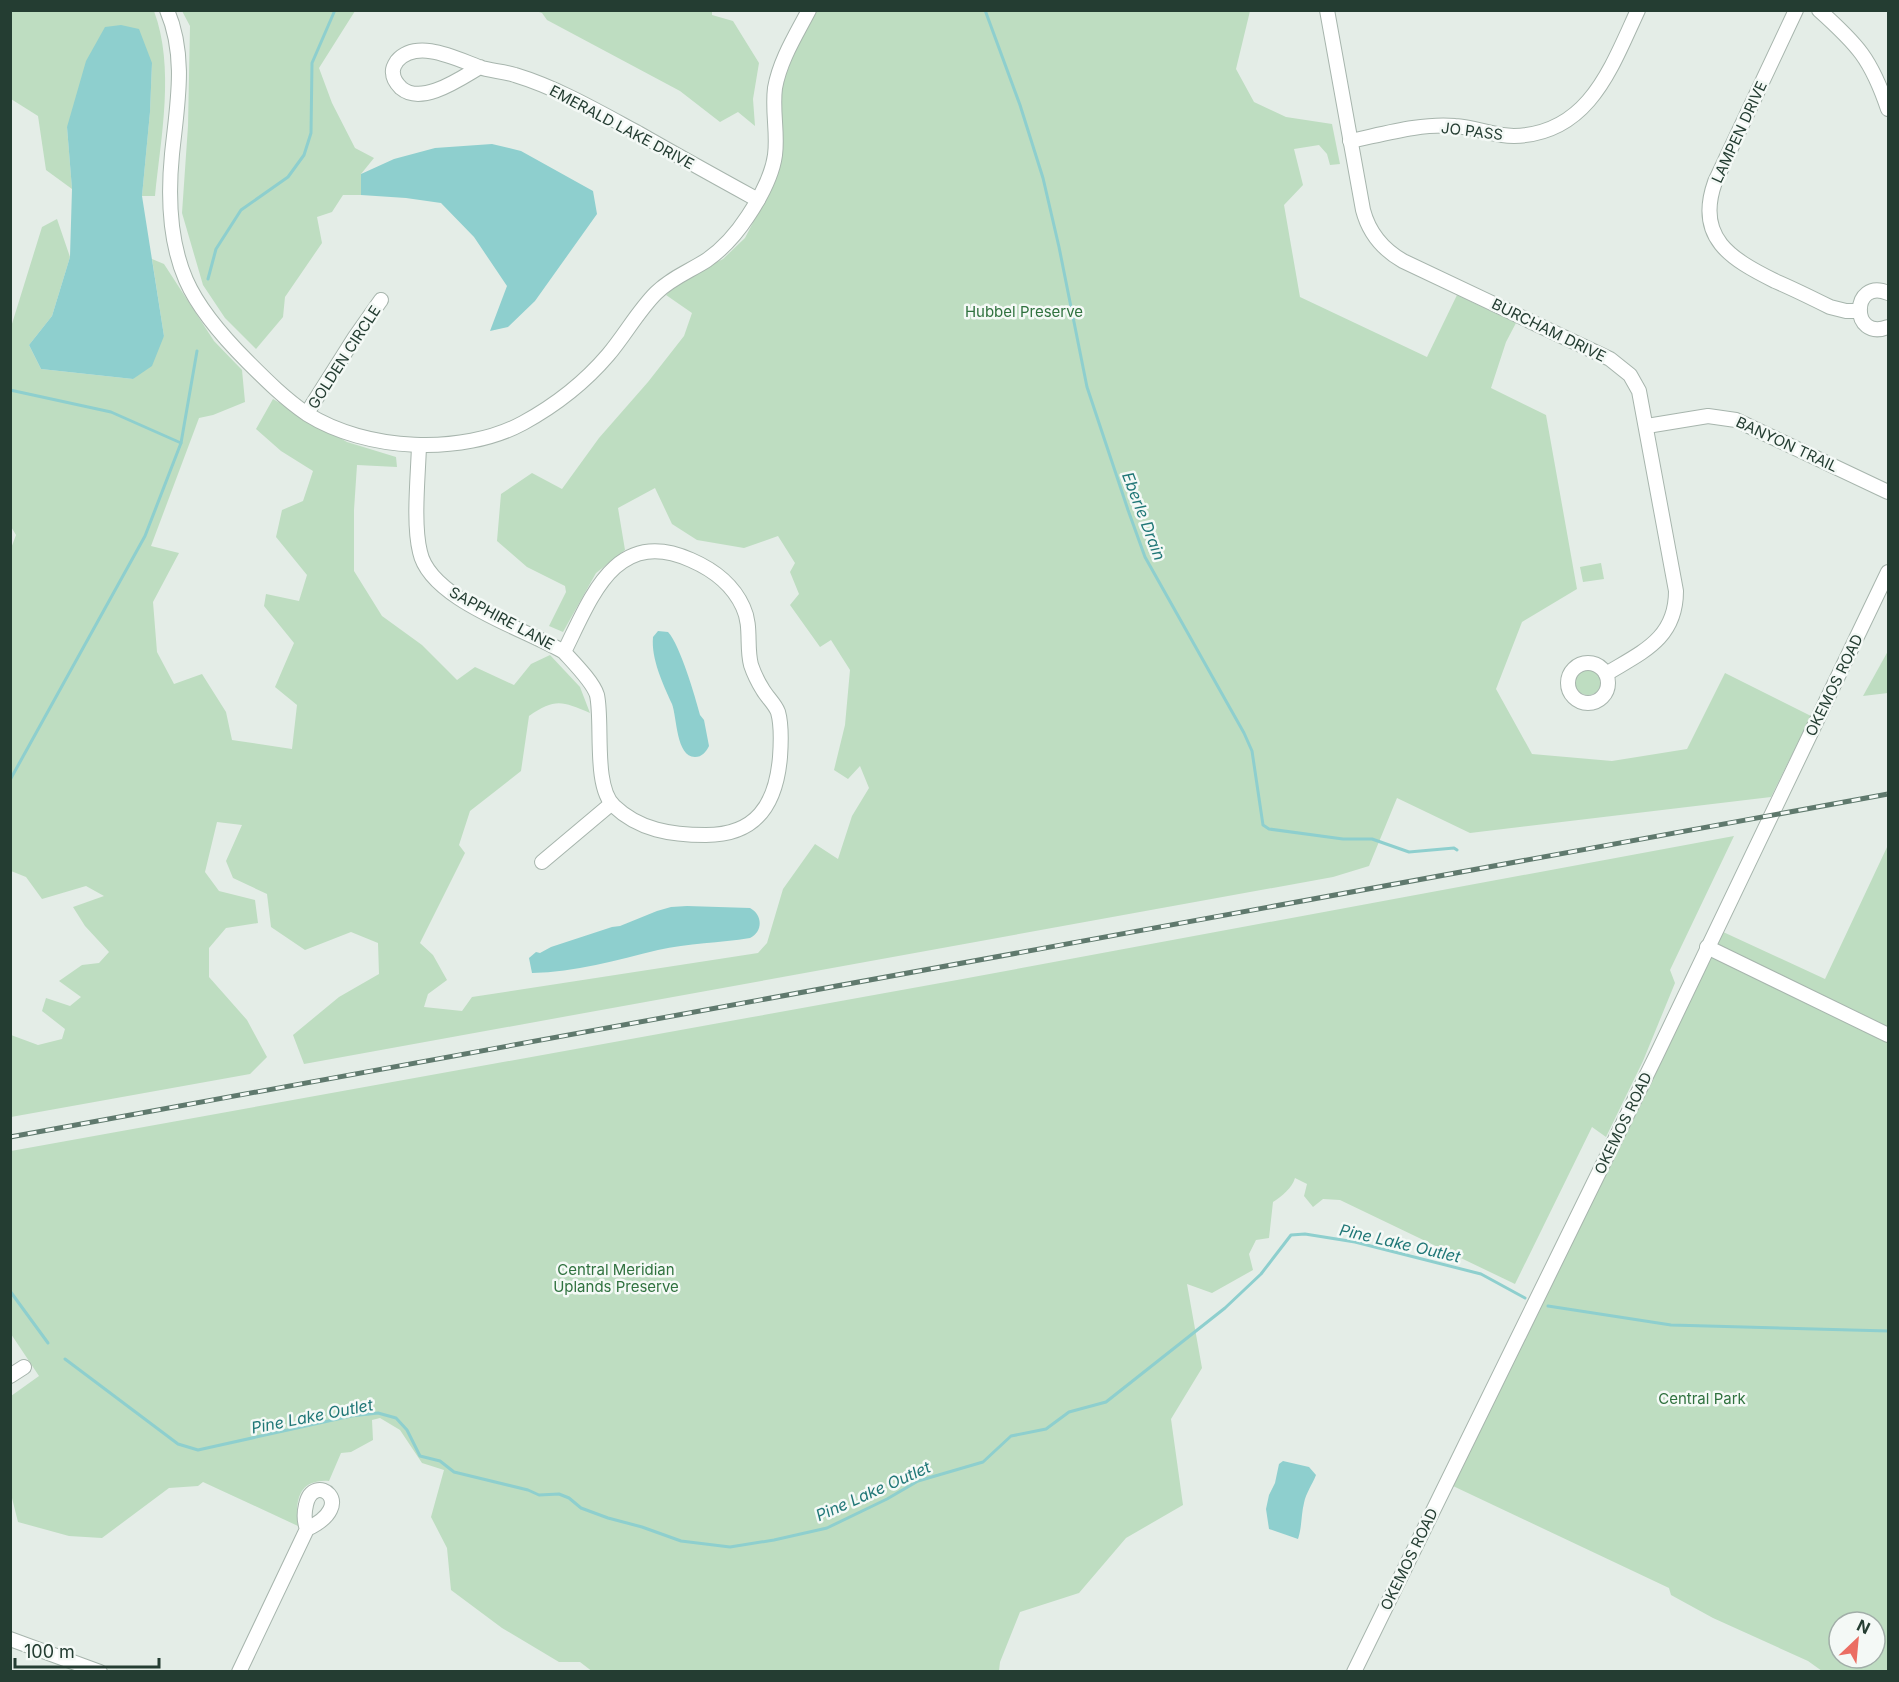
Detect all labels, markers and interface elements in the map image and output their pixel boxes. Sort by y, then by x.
street label: LAMPEN DRIVE [1707,78,1771,186]
street label: EMERALD LAKE DRIVE [546,81,698,173]
street label: JO PASS [1440,118,1504,144]
street label: BURCHAM DRIVE [1489,294,1609,366]
street label: GOLDEN CIRCLE [303,302,385,412]
park label: Hubbel Preserve [965,302,1083,321]
street label: BANYON TRAIL [1733,412,1841,476]
water label: Eberle Drain [1118,469,1170,563]
street label: SAPPHIRE LANE [446,582,558,654]
street label: OKEMOS ROAD [1801,631,1867,739]
street label: OKEMOS ROAD [1590,1069,1656,1177]
water label: Pine Lake Outlet [1338,1219,1463,1267]
park label: Central Meridian Uplands Preserve [553,1260,679,1296]
park label: Central Park [1658,1389,1747,1408]
water label: Pine Lake Outlet [249,1394,375,1438]
water label: Pine Lake Outlet [812,1456,934,1525]
street label: OKEMOS ROAD [1376,1505,1442,1613]
north arrow [1827,1610,1887,1670]
text: N [1854,1615,1873,1638]
scale bar [15,1631,159,1669]
text: 100 m [24,1641,75,1662]

